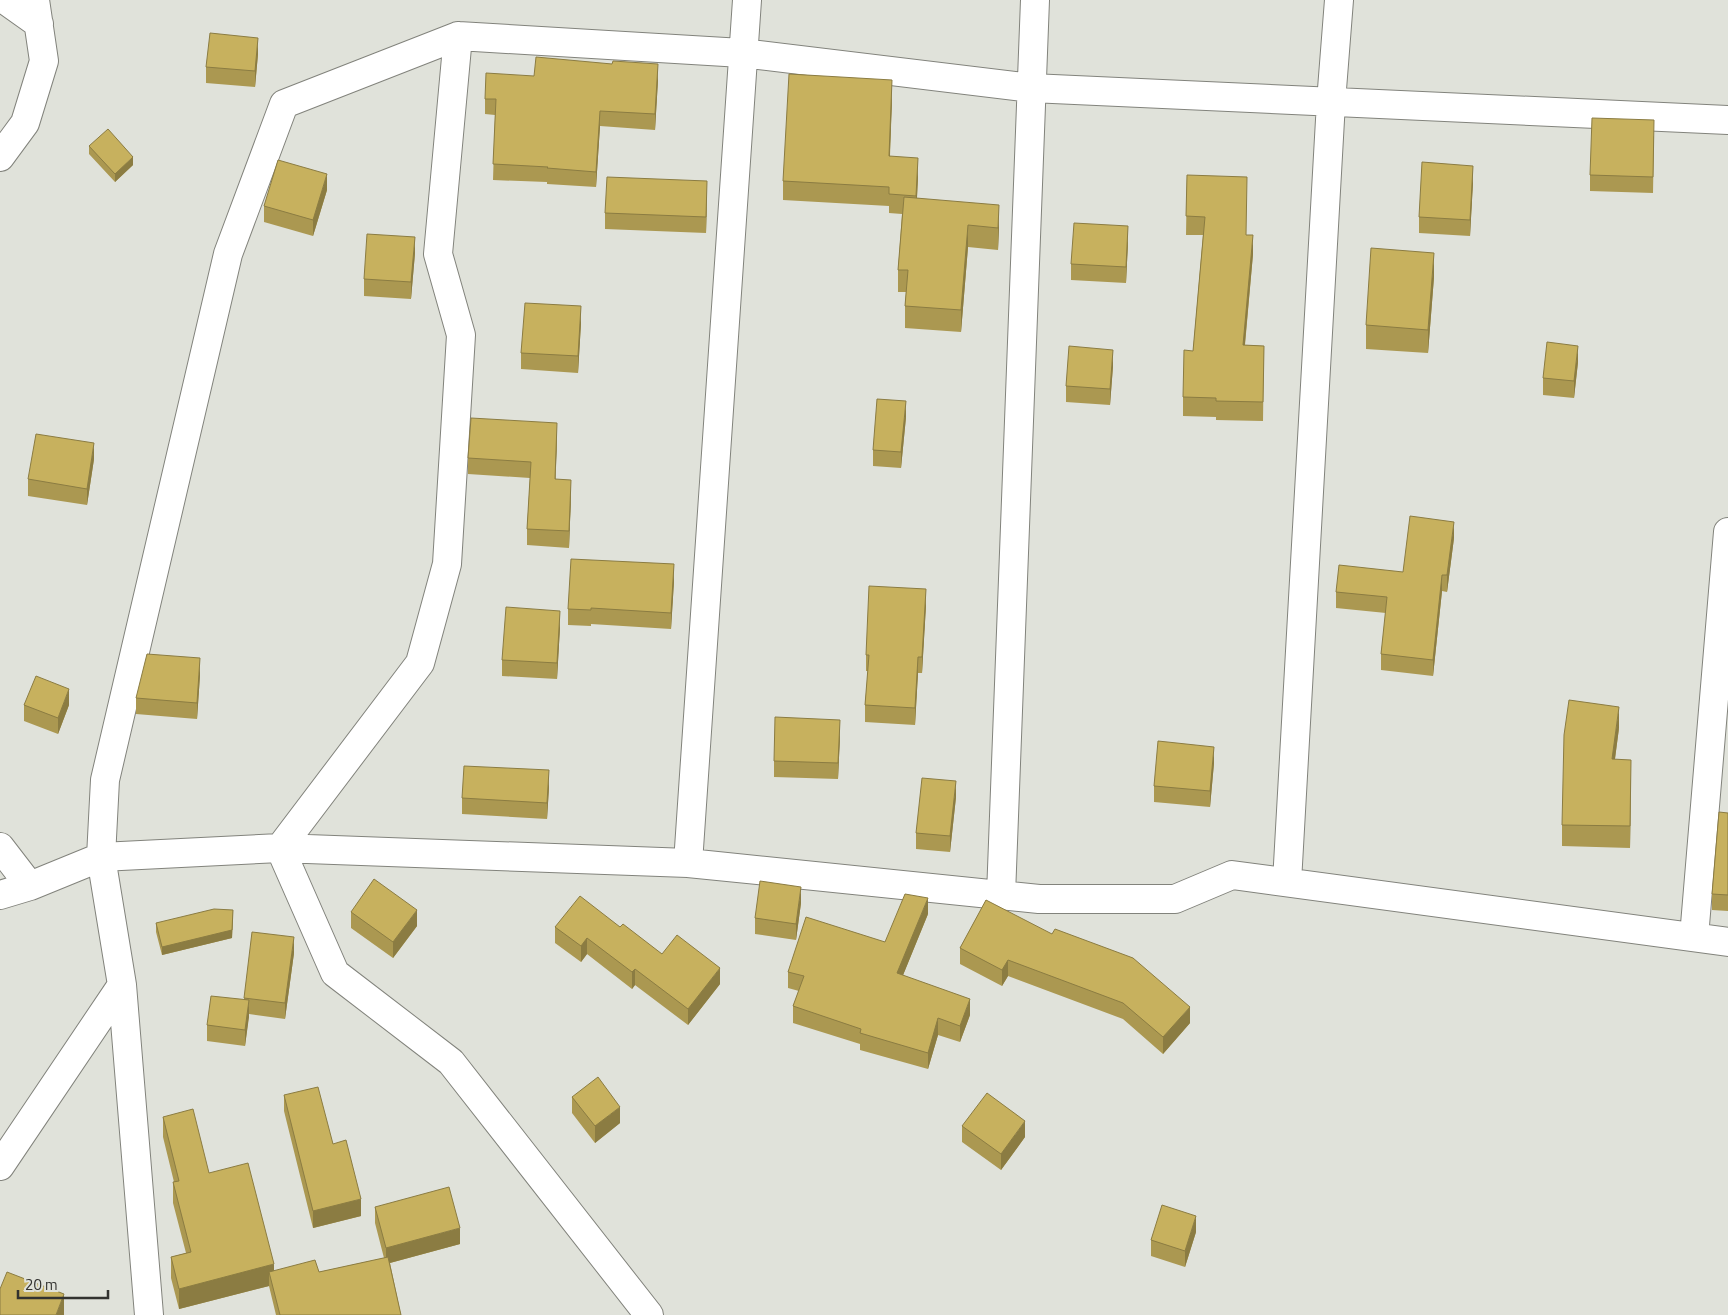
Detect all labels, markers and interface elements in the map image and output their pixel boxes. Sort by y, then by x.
scale bar [18,1268,108,1300]
text: 20 m [25,1273,58,1296]

